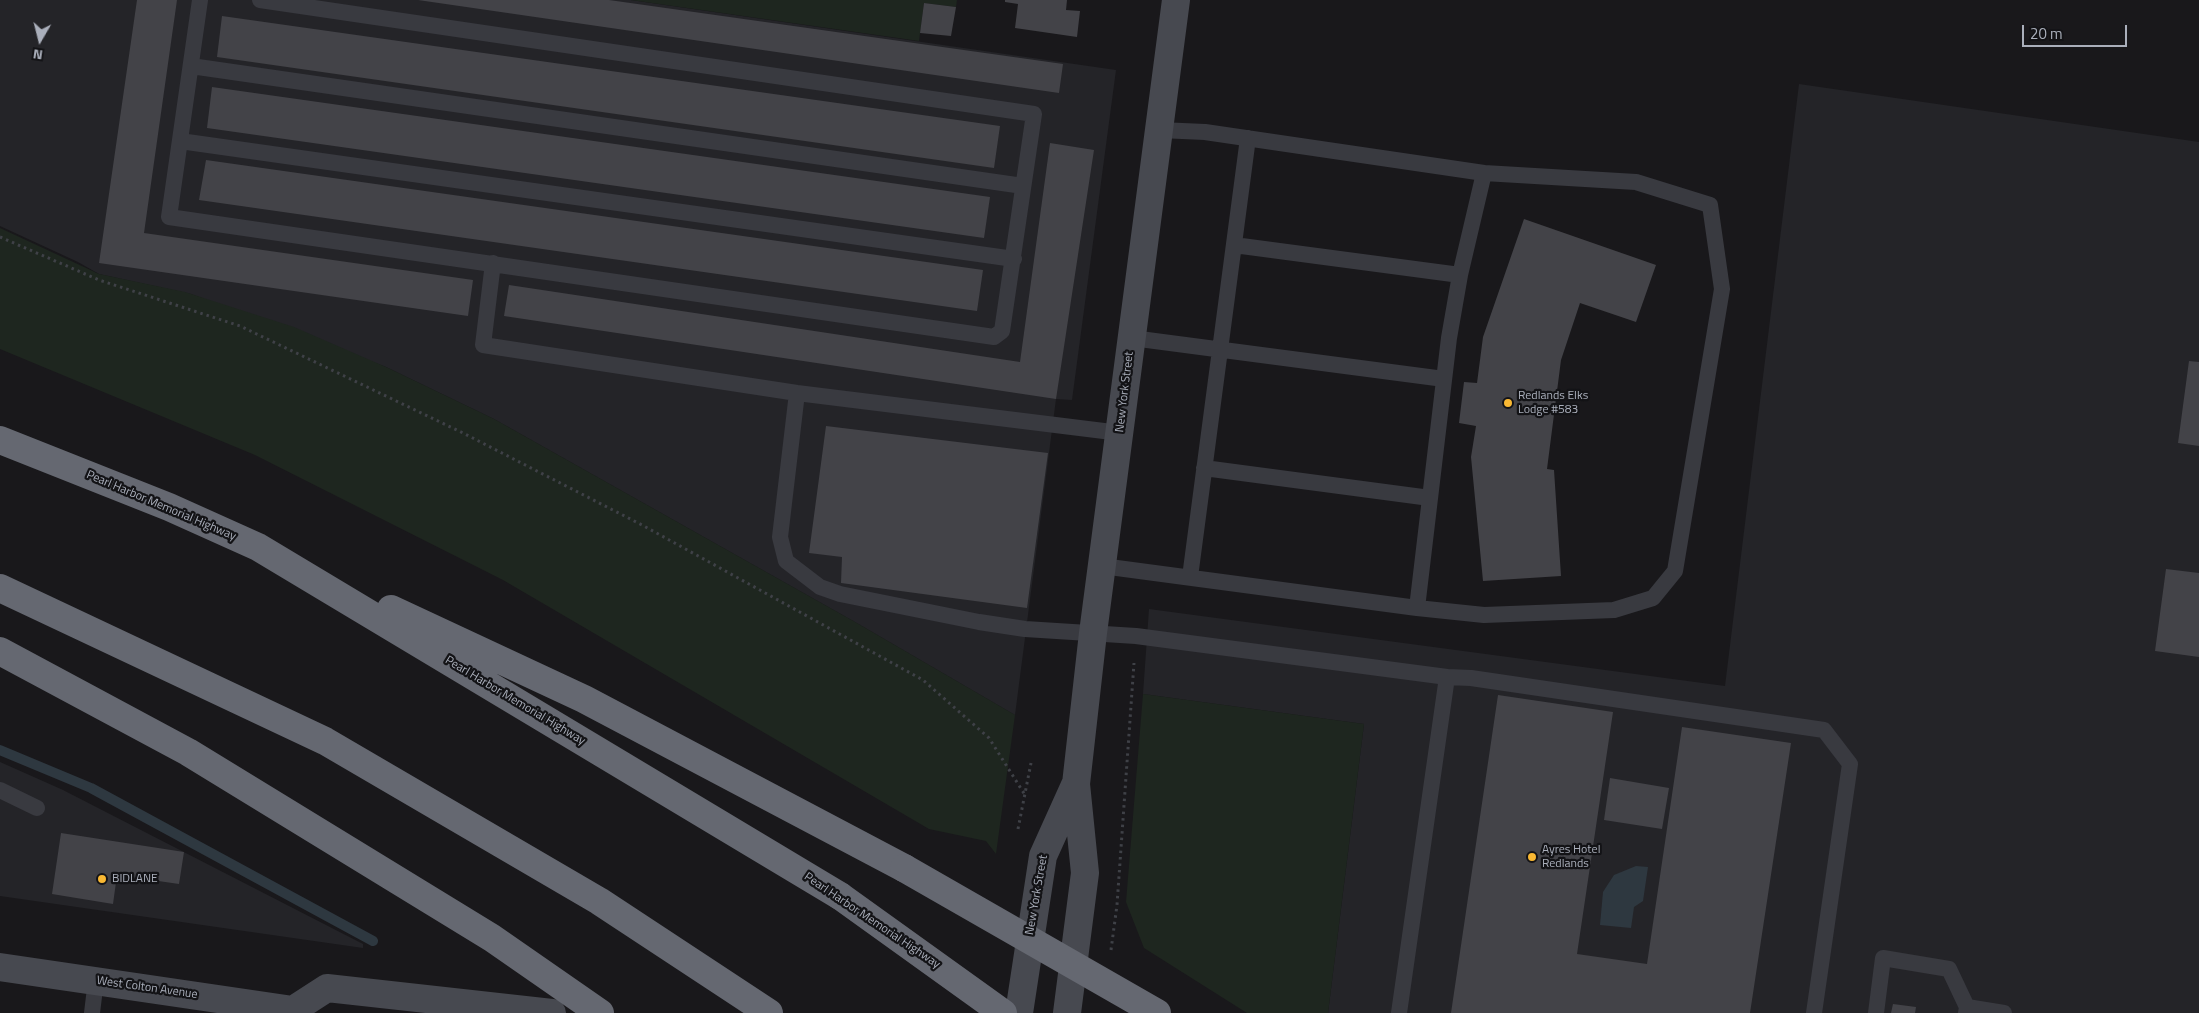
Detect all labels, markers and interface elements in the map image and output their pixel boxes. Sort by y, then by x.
north arrow [15,15,65,65]
scale bar [2024,15,2129,47]
text: 20 m [2030,22,2063,45]
text: N [32,44,44,66]
street label: New York Street [1113,351,1137,433]
place label: Redlands Elks Lodge #583 [1518,389,1588,417]
marker: Redlands Elks Lodge #583 [1502,397,1514,409]
street label: Pearl Harbor Memorial Highway [84,468,238,544]
street label: Pearl Harbor Memorial Highway [442,653,588,749]
place label: Ayres Hotel Redlands [1542,843,1600,871]
marker: Ayres Hotel Redlands [1526,851,1538,863]
street label: New York Street [1023,854,1051,936]
street label: Pearl Harbor Memorial Highway [801,870,943,972]
place label: BIDLANE [112,872,158,886]
marker: BIDLANE [96,873,108,885]
street label: West Colton Avenue [96,974,198,1002]

